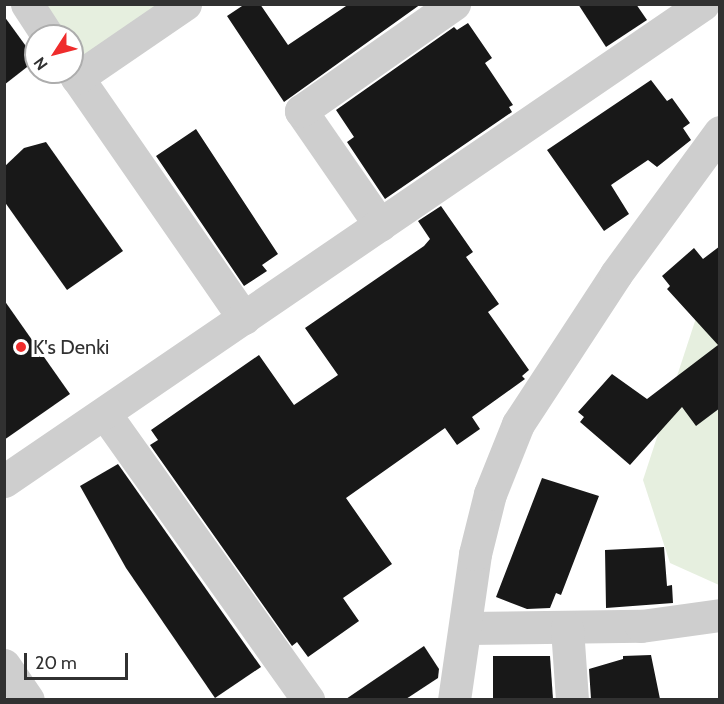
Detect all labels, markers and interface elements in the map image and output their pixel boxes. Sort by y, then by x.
north arrow [24,24,84,84]
text: N [30,54,52,74]
place label: K's Denki [33,335,109,359]
marker: K's Denki [14,340,28,354]
scale bar [27,641,130,679]
text: 20 m [35,652,77,674]

